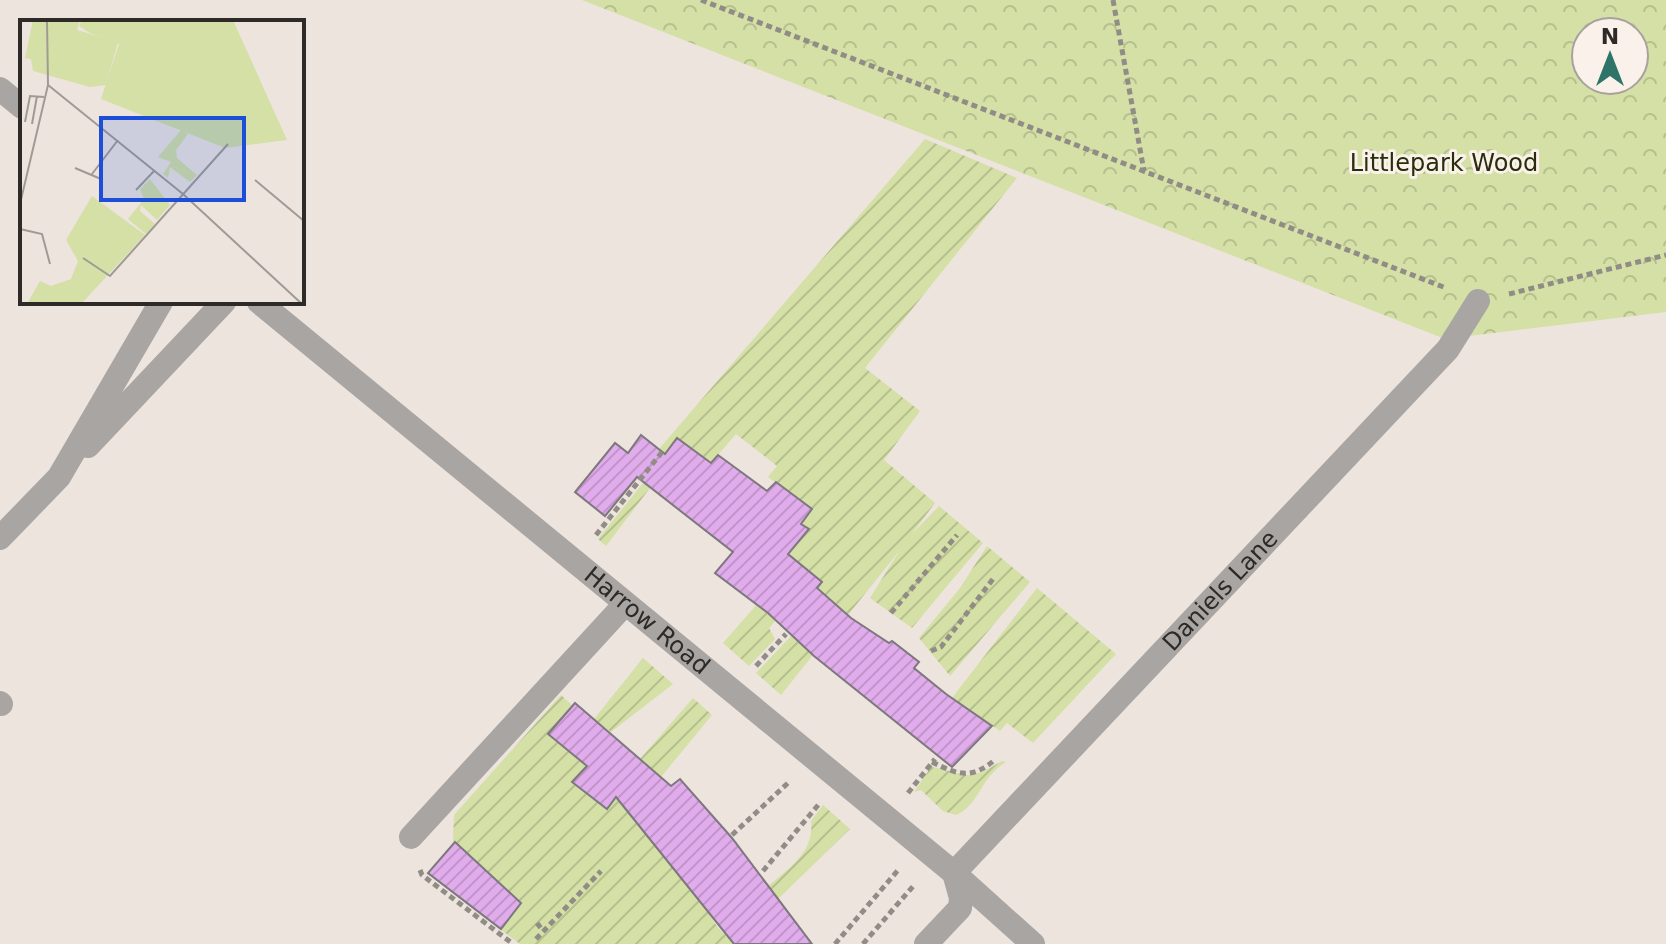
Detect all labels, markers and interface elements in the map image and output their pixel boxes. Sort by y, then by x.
north arrow [1570,16,1650,96]
inset map [20,20,304,304]
text: N [1601,24,1619,49]
park label: Littlepark Wood [1350,149,1538,177]
street label: Daniels Lane [1157,525,1283,657]
street label: Harrow Road [579,561,715,680]

